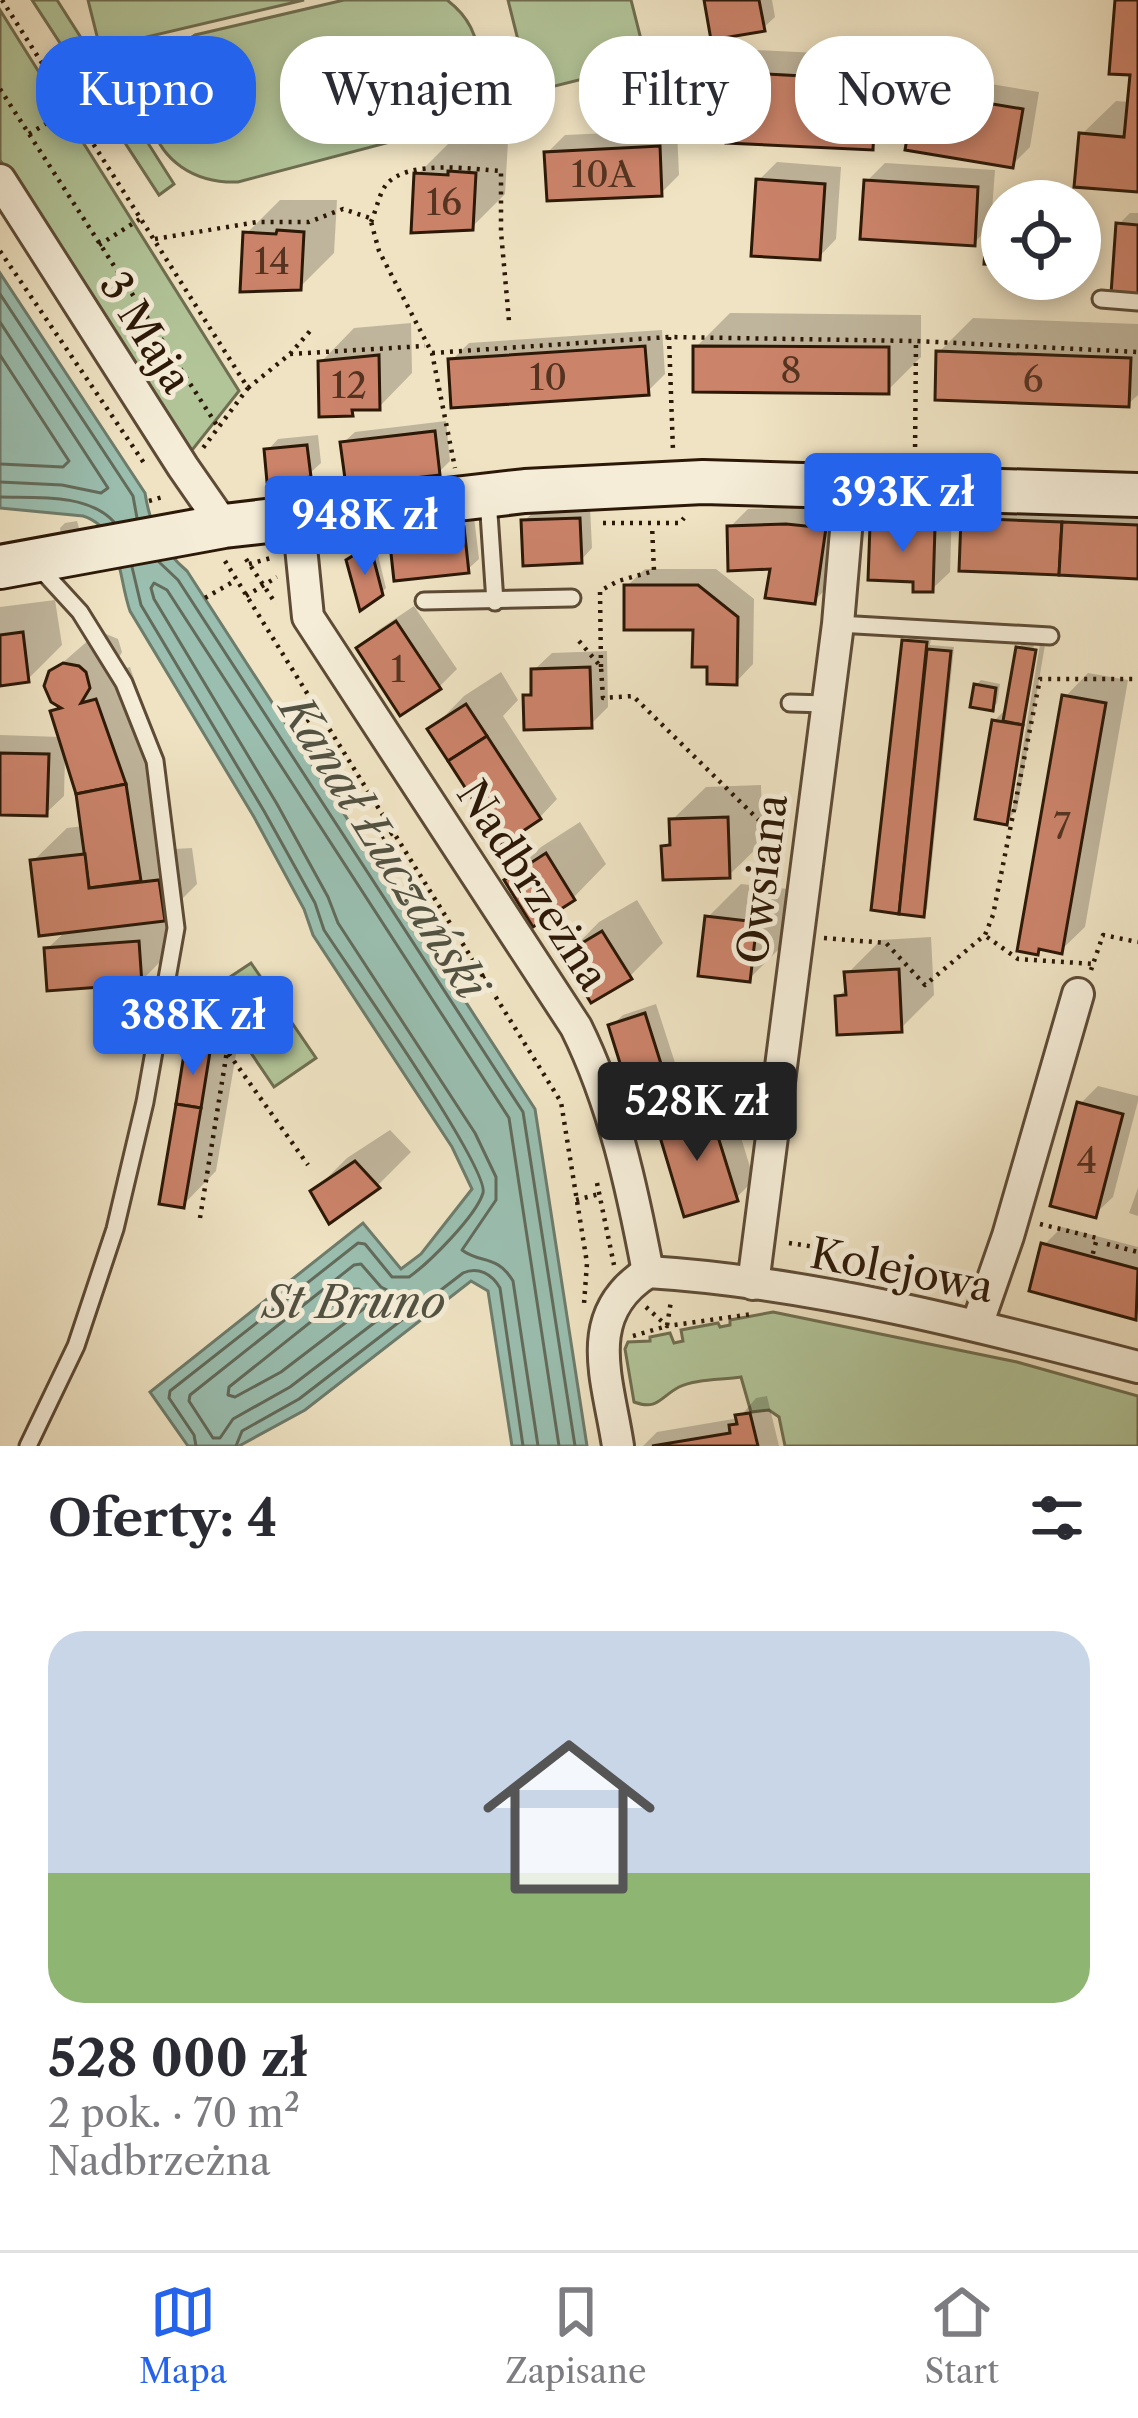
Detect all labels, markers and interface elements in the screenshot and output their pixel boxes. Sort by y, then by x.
chip: Kupno [36,36,256,144]
chip: Wynajem [280,36,555,144]
chip: Filtry [579,36,771,144]
chip: Nowe [795,36,994,144]
house number: 10A [571,152,636,196]
house number: 16 [426,180,462,224]
map controls [981,180,1101,300]
button: locate [981,180,1101,300]
house number: 14 [254,239,290,283]
street label: 3 Maja [89,262,204,403]
house number: 8 [780,348,802,392]
house number: 10 [529,355,567,399]
house number: 6 [1022,357,1044,401]
house number: 12 [331,363,367,407]
pin: 393K zł [792,453,1014,555]
text: 393K zł [831,468,975,516]
pin: 948K zł [254,476,476,578]
text: 948K zł [292,491,438,539]
house number: 1 [390,647,406,691]
water label: Kanał Łuczański [267,682,501,1012]
street label: Nadbrzeżna [446,770,621,1000]
street label: Owsiana [726,790,798,967]
house number: 7 [1053,804,1071,848]
pin: 388K zł [82,976,304,1078]
text: 388K zł [120,991,266,1039]
pin: 528K zł [586,1062,808,1164]
text: 528K zł [625,1077,769,1125]
house number: 4 [1077,1138,1097,1182]
street label: Kolejowa [806,1227,999,1313]
water label: St Bruno [260,1274,445,1330]
icon: filters [1024,1485,1090,1551]
text: Oferty: 4 [48,1487,277,1549]
icon: home [461,1709,677,1925]
text: 528 000 zł [48,2027,308,2089]
text: 2 pok. · 70 m² [48,2089,300,2137]
text: Nadbrzeżna [48,2137,271,2185]
tab: Mapa [139,2279,227,2392]
tab: Zapisane [505,2279,646,2392]
tab: Start [925,2279,999,2392]

